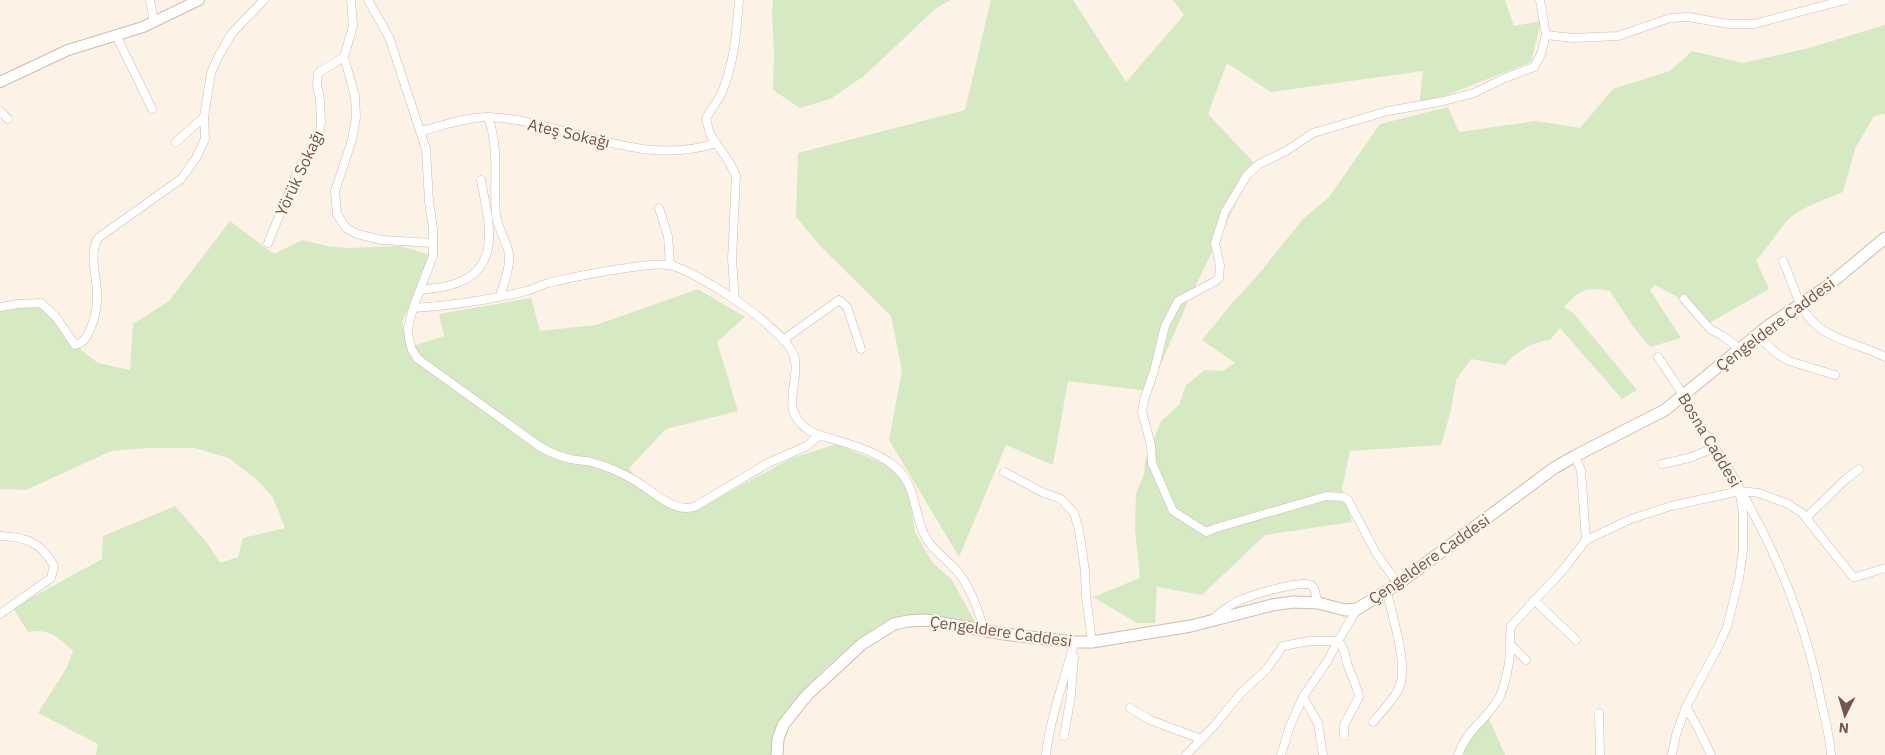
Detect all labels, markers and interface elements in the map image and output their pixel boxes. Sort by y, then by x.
street label: Ateş Sokağı [526,114,612,152]
street label: Yörük Sokağı [270,127,328,219]
street label: Çengeldere Caddesi [1712,273,1838,375]
street label: Bosna Caddesi [1674,389,1746,491]
street label: Çengeldere Caddesi [1365,510,1493,608]
street label: Çengeldere Caddesi [929,611,1073,651]
north arrow [1820,690,1870,740]
text: N [1838,719,1850,737]

